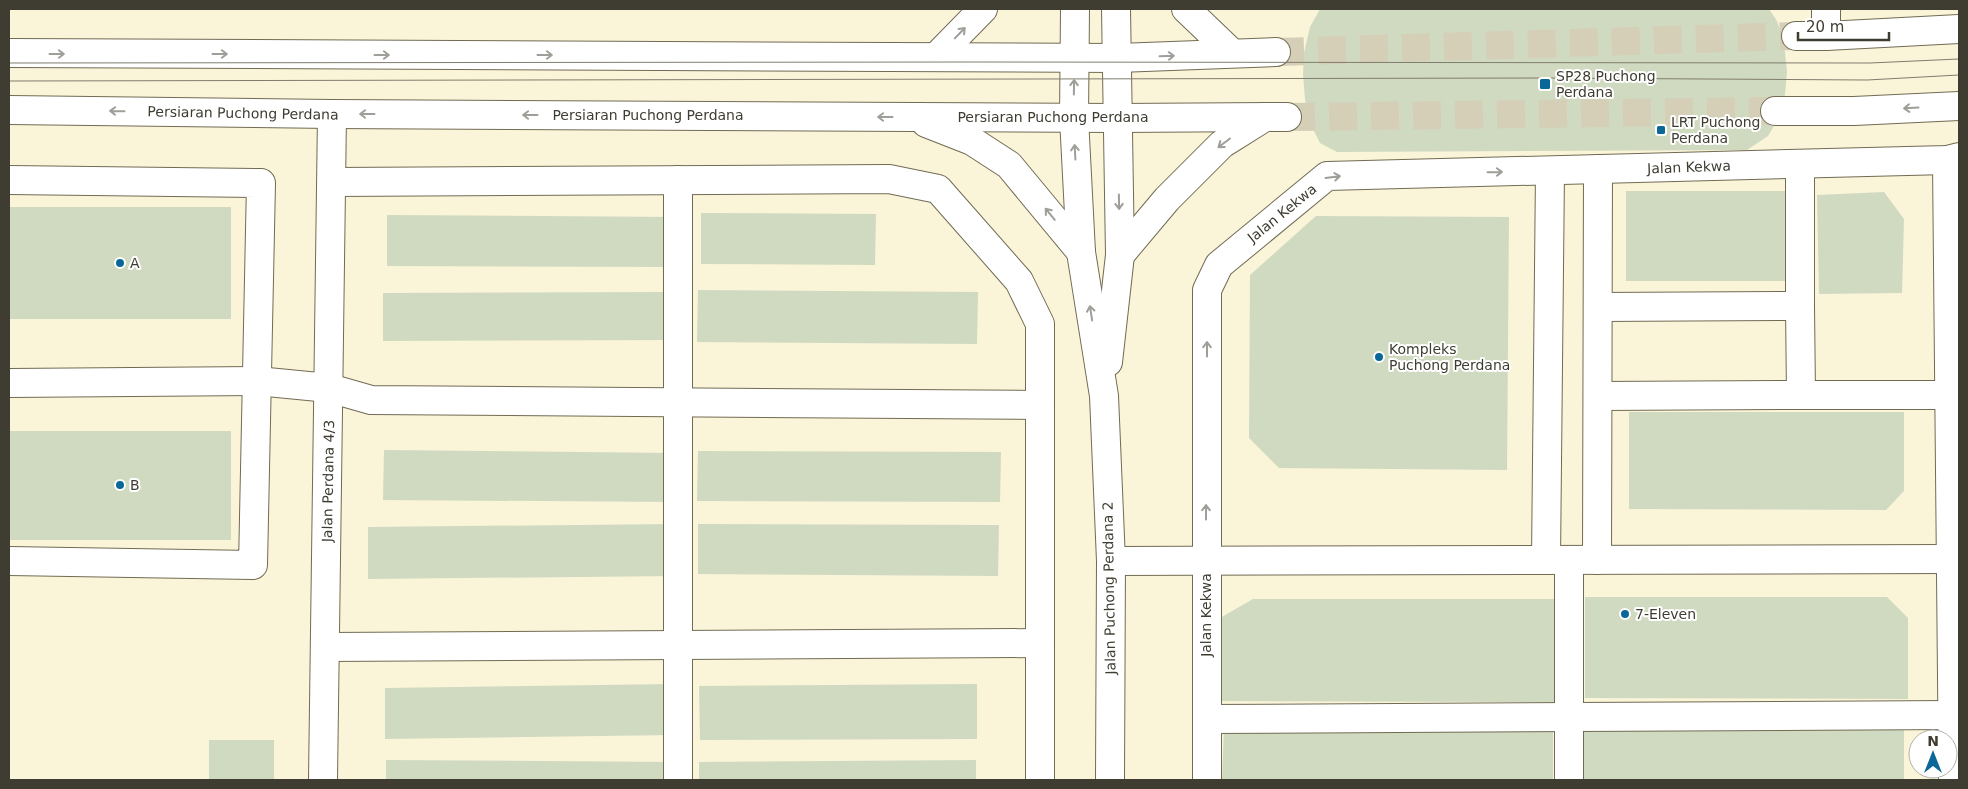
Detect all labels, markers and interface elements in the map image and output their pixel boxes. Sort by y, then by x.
scale bar [1798,10,1889,42]
text: 20 m [1806,18,1844,36]
one-way arrow [954,26,966,39]
one-way arrow [49,49,65,59]
one-way arrow [212,49,228,59]
one-way arrow [374,50,390,60]
one-way arrow [536,50,553,60]
one-way arrow [1158,51,1174,60]
place label: SP28 Puchong Perdana [1556,68,1656,100]
marker: SP28 Puchong Perdana [1538,77,1552,91]
one-way arrow [1069,80,1079,96]
street label: Persiaran Puchong Perdana [147,103,339,123]
one-way arrow [1903,104,1919,113]
one-way arrow [110,106,126,116]
street label: Persiaran Puchong Perdana [552,107,744,123]
one-way arrow [360,109,376,119]
street label: Persiaran Puchong Perdana [957,109,1149,125]
one-way arrow [522,110,538,120]
one-way arrow [877,112,894,122]
place label: LRT Puchong Perdana [1671,114,1760,146]
marker: LRT Puchong Perdana [1655,124,1667,136]
one-way arrow [1218,137,1231,148]
one-way arrow [1071,144,1080,160]
street label: Jalan Kekwa [1646,158,1731,176]
one-way arrow [1486,167,1503,177]
one-way arrow [1325,172,1341,181]
street label: Jalan Kekwa [1244,180,1320,246]
one-way arrow [1114,194,1124,210]
one-way arrow [1044,208,1055,221]
place label: A [130,255,140,271]
marker: A [114,257,126,269]
one-way arrow [1085,305,1095,321]
one-way arrow [1202,341,1212,358]
place label: Kompleks Puchong Perdana [1389,341,1510,373]
marker: Kompleks Puchong Perdana [1373,351,1385,363]
street label: Jalan Perdana 4/3 [319,420,337,543]
place label: B [130,477,140,493]
marker: B [114,479,126,491]
street label: Jalan Puchong Perdana 2 [1099,501,1119,676]
one-way arrow [1201,504,1211,520]
street label: Jalan Kekwa [1198,573,1214,658]
place label: 7-Eleven [1635,606,1696,622]
marker: 7-Eleven [1619,608,1631,620]
north arrow [1908,729,1958,779]
text: N [1927,733,1939,749]

